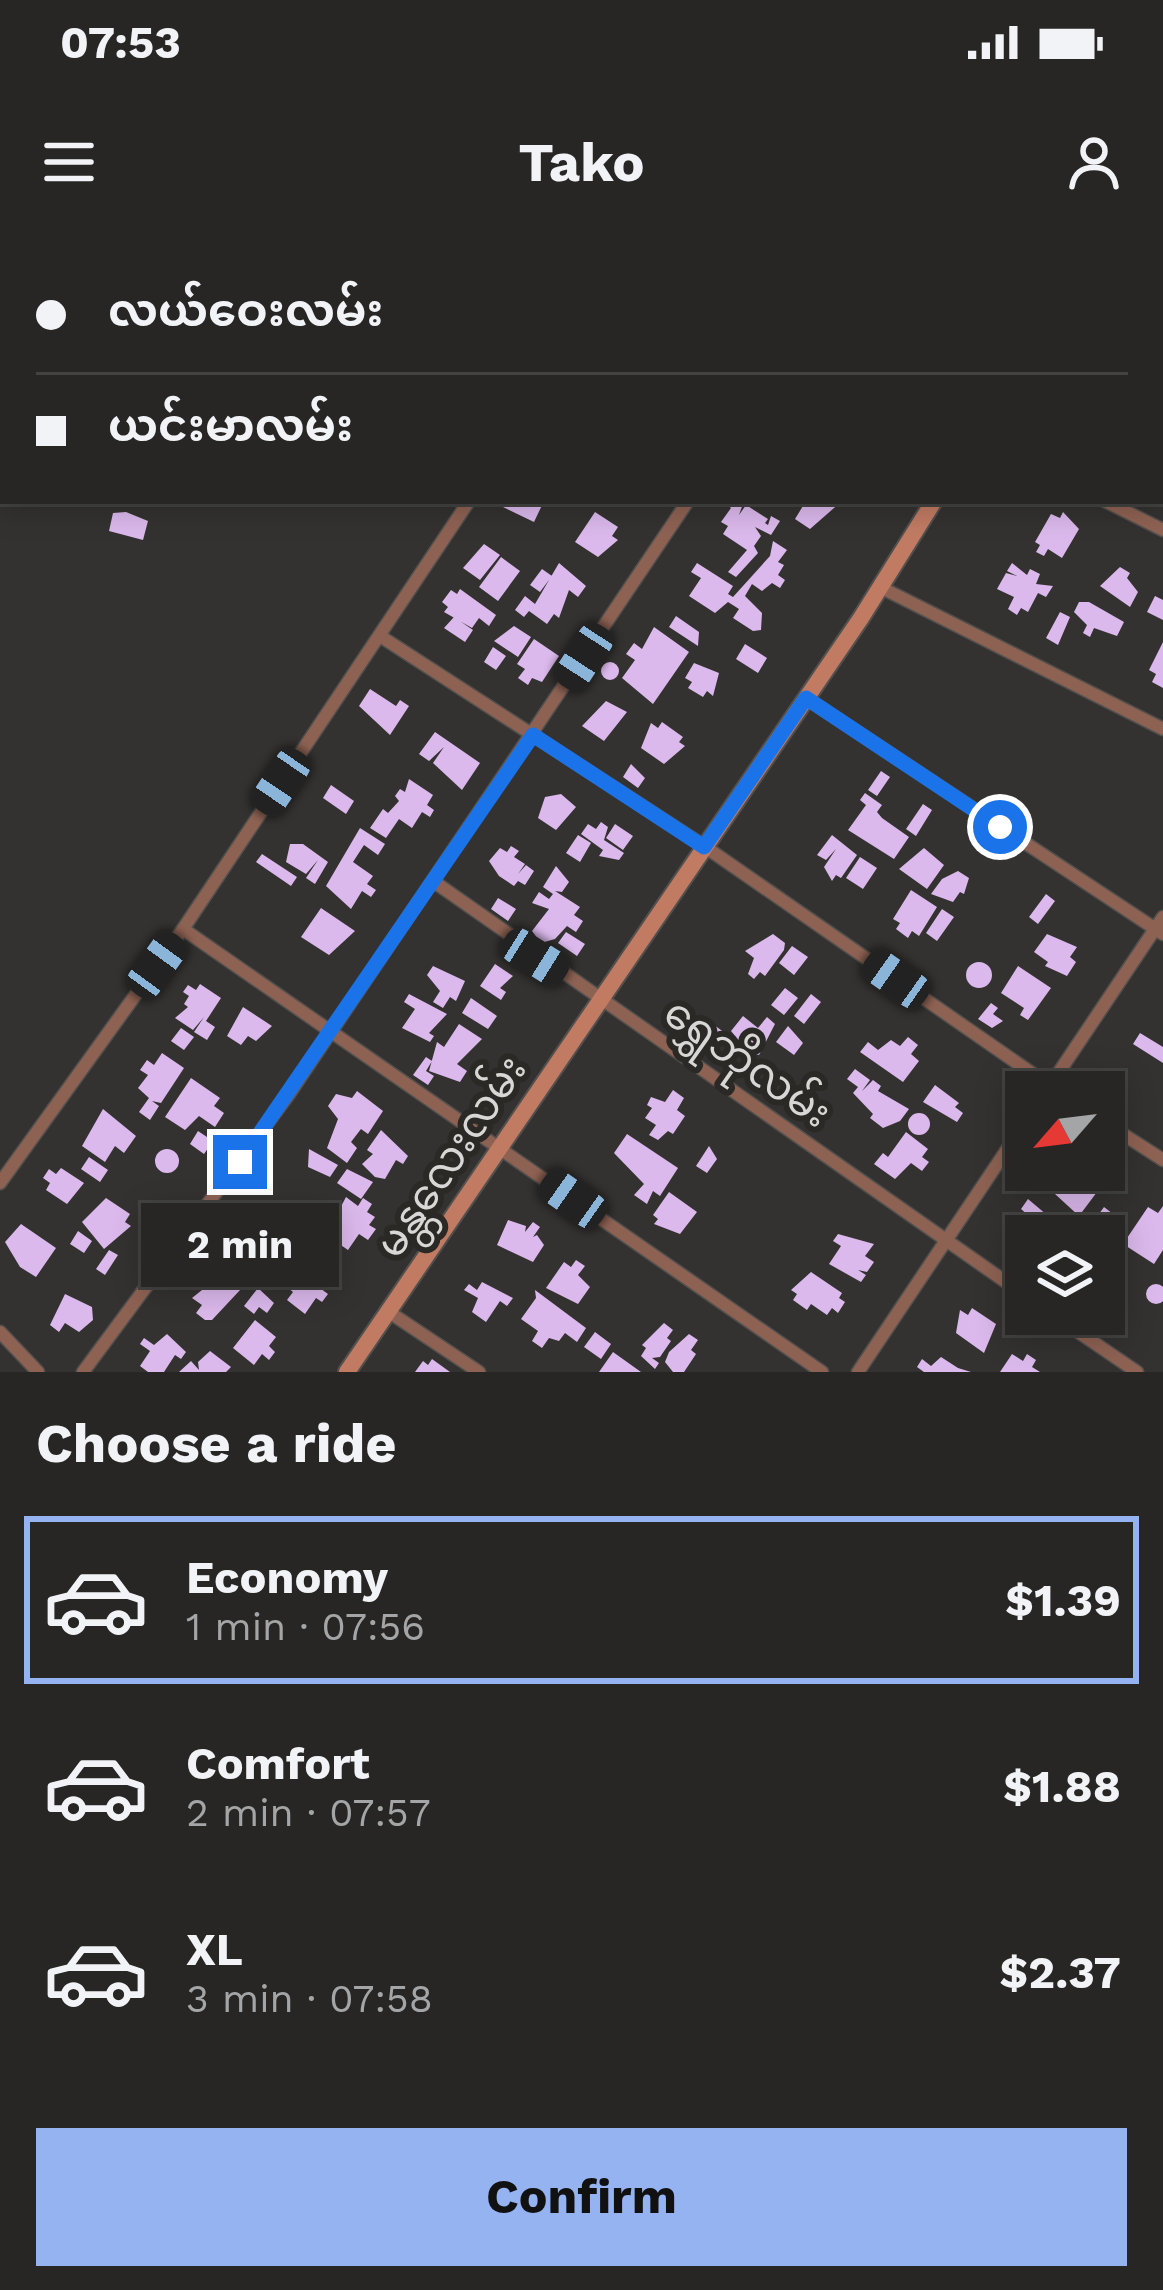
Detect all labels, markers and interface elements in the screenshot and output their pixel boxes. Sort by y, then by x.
text: 07:53 [60,16,181,69]
icon: menu [36,129,102,195]
icon: person [1061,129,1127,195]
text: Tako [518,131,645,194]
text: လယ်ဝေးလမ်း [108,284,384,337]
text: ယင်းမာလမ်း [108,399,353,452]
car [549,617,619,697]
car [246,742,316,822]
route start [973,800,1027,854]
car [495,923,575,991]
car [121,925,193,1005]
car [856,944,936,1014]
street label: ရွှေဘိုလမ်း [649,985,842,1146]
street label: မန္တလေးလမ်း [363,1044,544,1272]
north arrow [1005,1071,1125,1191]
map controls [1005,1071,1125,1335]
route end [213,1135,267,1189]
car [533,1164,613,1234]
callout: 2 min [141,1204,339,1288]
button: layers [1005,1215,1125,1335]
text: 2 min [187,1222,293,1267]
text: Choose a ride [36,1412,397,1475]
icon: car [42,1546,150,1654]
text: Economy [186,1551,388,1604]
text: $1.39 [1005,1574,1121,1627]
text: 1 min · 07:56 [186,1604,425,1649]
icon: car [42,1732,150,1840]
text: Comfort [186,1737,370,1790]
text: $1.88 [1003,1760,1121,1813]
text: 2 min · 07:57 [186,1790,431,1835]
icon: car [42,1918,150,2026]
text: XL [186,1923,243,1976]
text: $2.37 [999,1946,1121,1999]
text: 3 min · 07:58 [186,1976,433,2021]
button: Confirm [36,2128,1127,2266]

